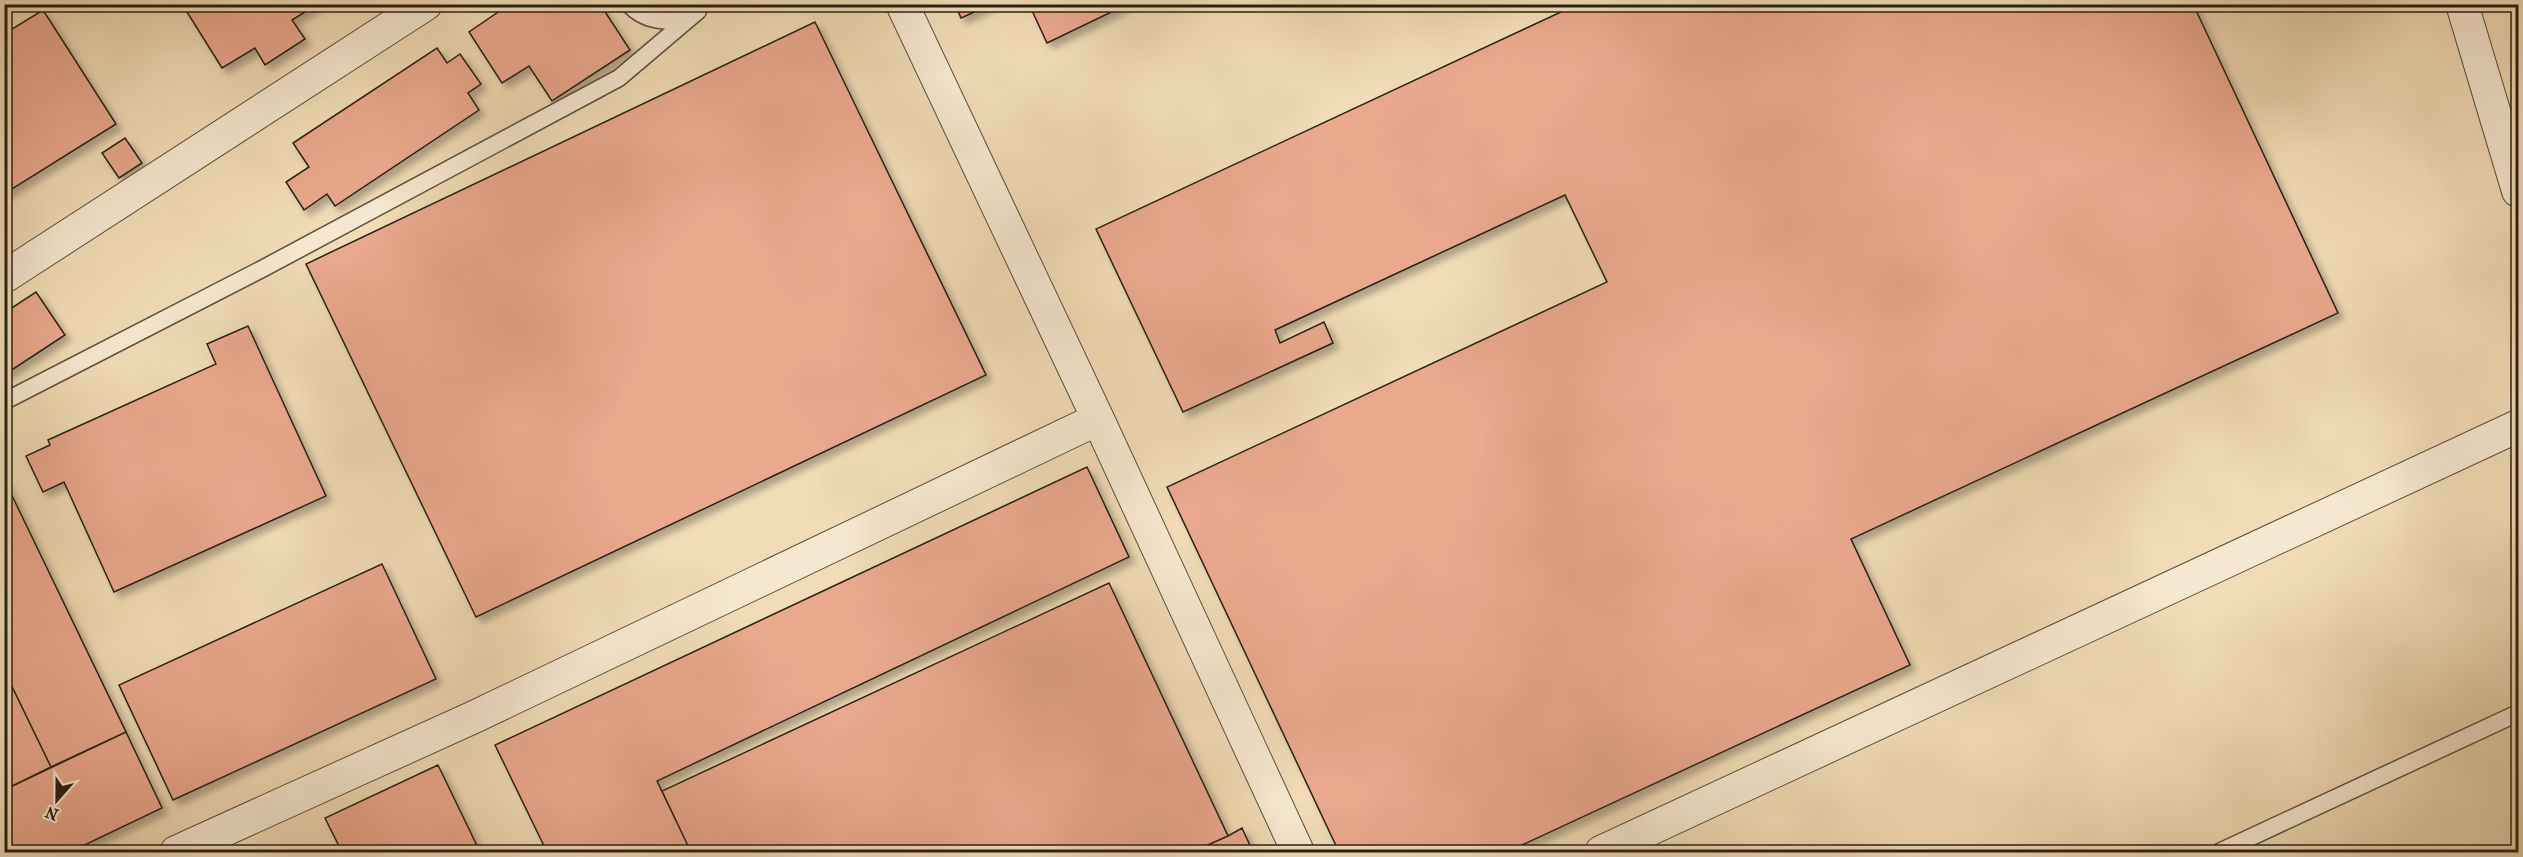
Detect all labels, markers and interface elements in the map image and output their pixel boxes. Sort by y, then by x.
north arrow [27,770,87,830]
text: N [42,802,61,825]

